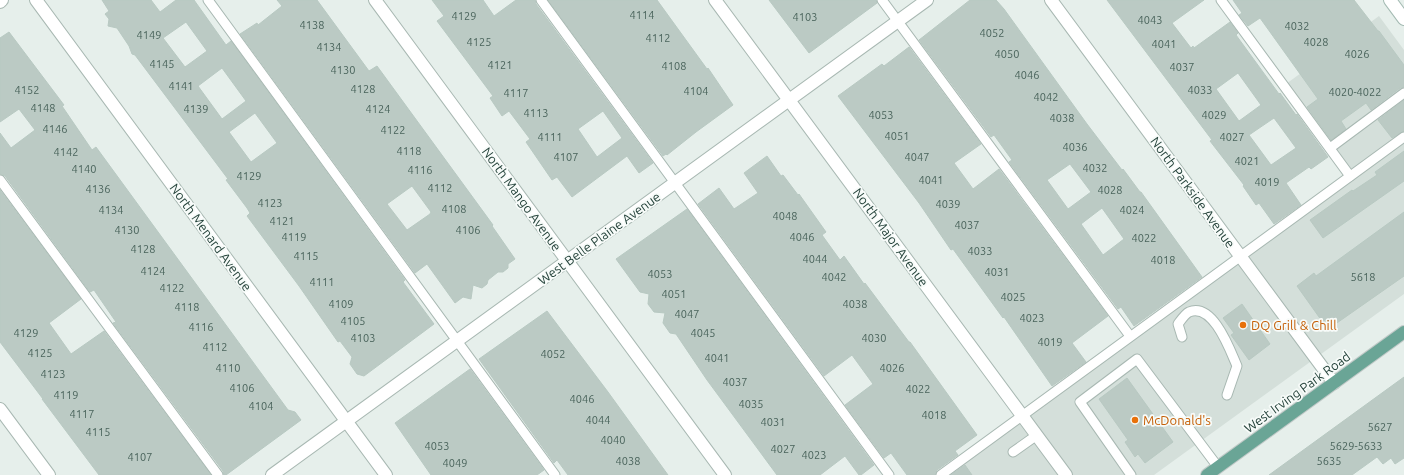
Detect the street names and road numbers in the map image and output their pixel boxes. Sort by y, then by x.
street label: North Parkside Avenue [1148,134,1238,250]
street label: North Mango Avenue [480,144,564,254]
street label: North Menard Avenue [167,181,255,293]
street label: North Major Avenue [851,185,931,289]
street label: West Belle Plaine Avenue [535,189,663,287]
street label: West Irving Park Road [1241,349,1353,435]

